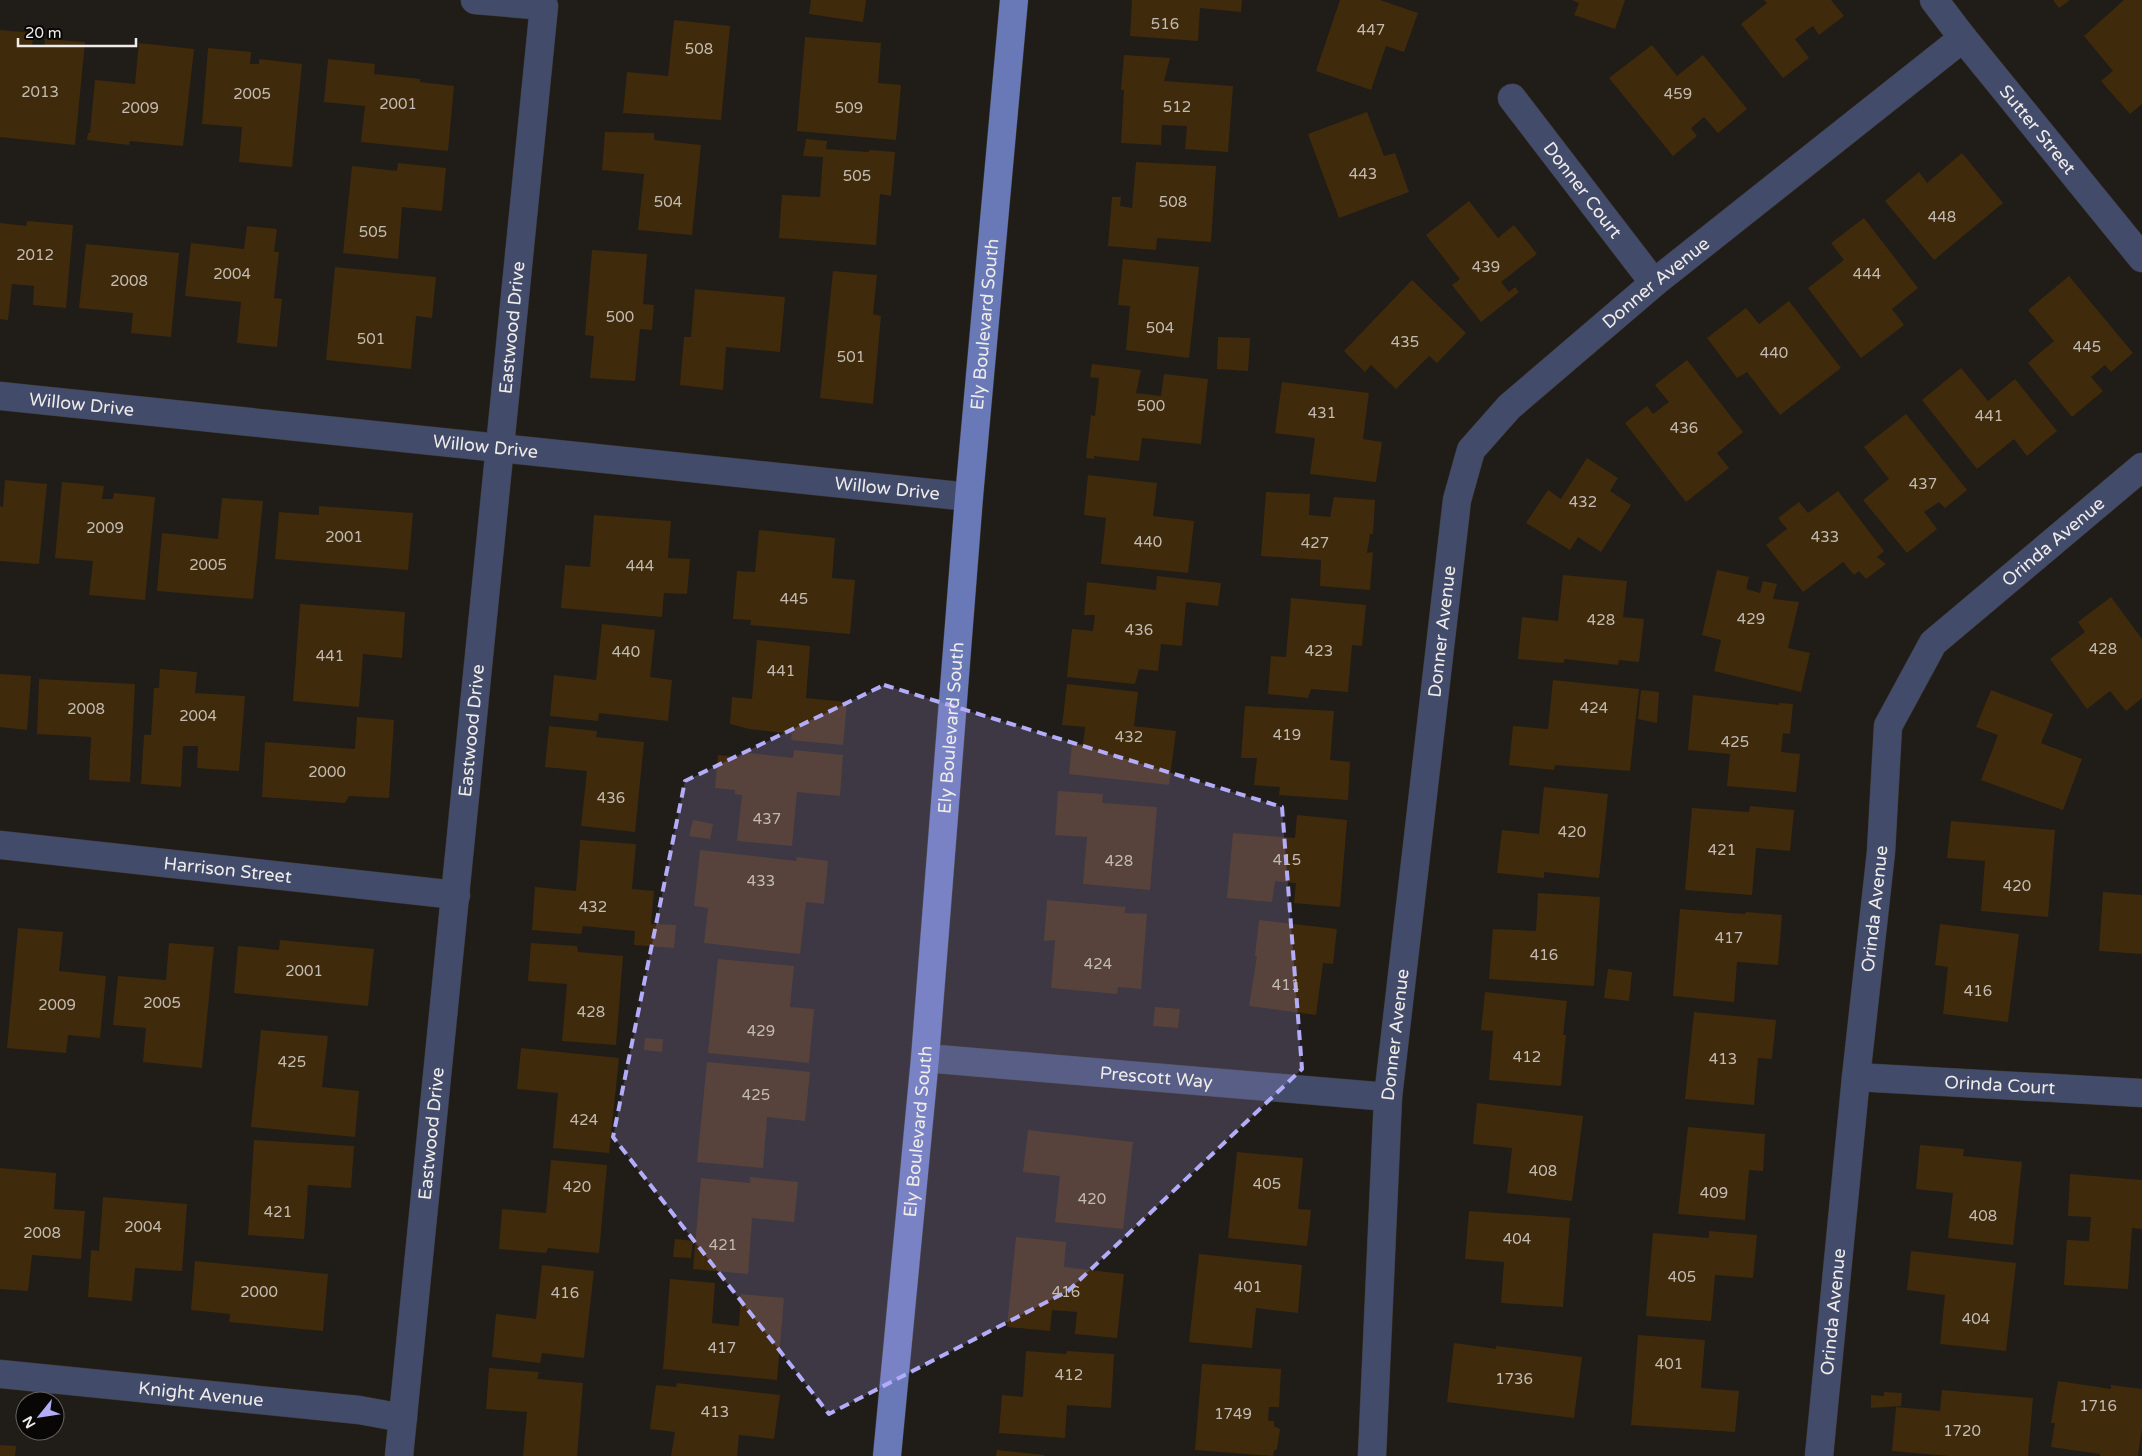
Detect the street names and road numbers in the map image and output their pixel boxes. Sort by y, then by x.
street label: Sutter Street [1995,81,2081,179]
street label: Donner Court [1539,137,1627,243]
street label: Donner Avenue [1598,232,1714,333]
street label: Ely Boulevard South [966,237,1003,411]
street label: Eastwood Drive [494,260,529,395]
street label: Willow Drive [28,388,135,421]
street label: Willow Drive [432,430,539,463]
street label: Willow Drive [834,472,941,505]
street label: Orinda Avenue [1997,492,2109,591]
street label: Donner Avenue [1423,564,1460,698]
street label: Ely Boulevard South [933,641,969,815]
street label: Eastwood Drive [454,663,489,798]
street label: Orinda Avenue [1857,845,1892,973]
street label: Harrison Street [162,852,293,888]
street label: Donner Avenue [1377,968,1414,1102]
street label: Ely Boulevard South [899,1045,937,1218]
street label: Prescott Way [1099,1062,1214,1093]
street label: Eastwood Drive [414,1066,449,1201]
street label: Orinda Court [1944,1071,2056,1099]
street label: Orinda Avenue [1816,1247,1850,1376]
street label: Knight Avenue [137,1377,265,1411]

